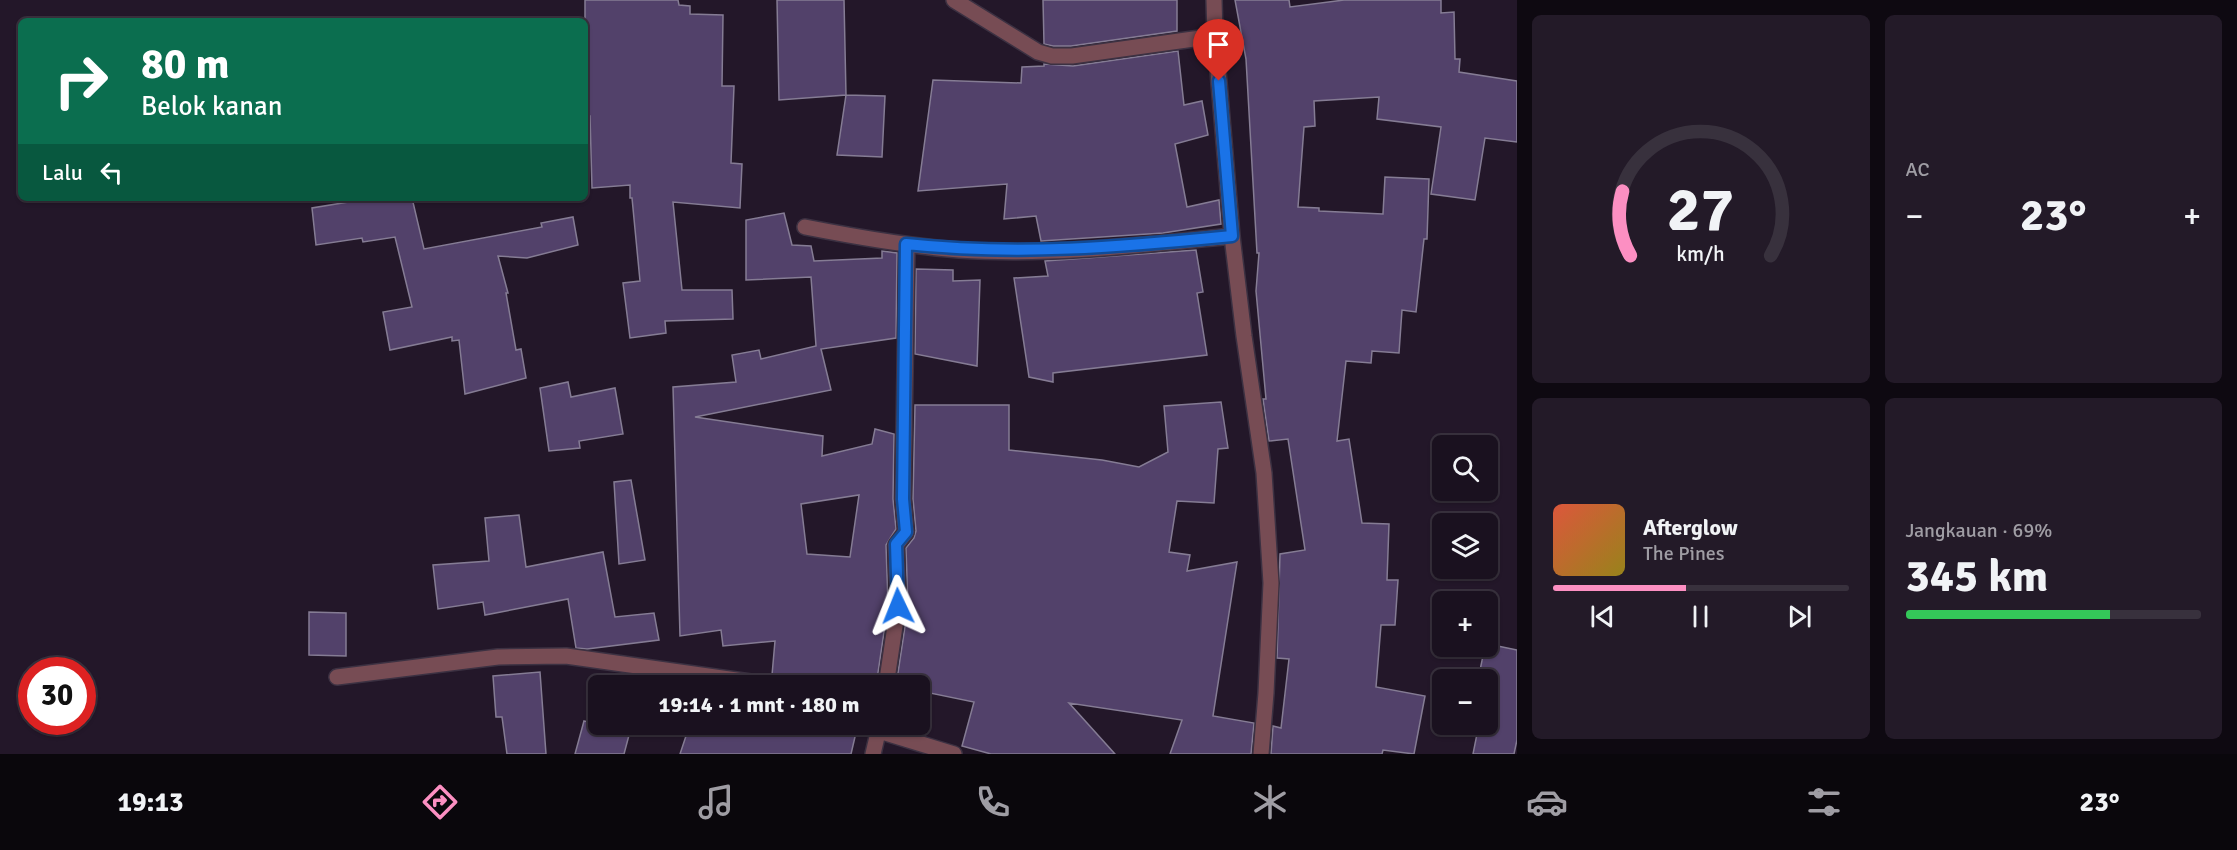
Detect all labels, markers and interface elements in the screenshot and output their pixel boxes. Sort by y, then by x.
pin [1193,19,1244,81]
icon: arrive [1202,28,1235,61]
text: 80 m [141,39,230,90]
icon: right [42,42,120,120]
text: Belok kanan [141,90,282,123]
icon: left [95,156,128,189]
text: AC [1906,157,1930,182]
text: Lalu [42,159,83,186]
text: 27 [1667,171,1734,248]
text: 23° [2020,188,2087,243]
text: − [1906,196,1923,237]
text: + [2183,196,2201,237]
text: km/h [1676,241,1725,267]
map controls [1432,435,1498,735]
button: search [1432,435,1498,501]
button: layers [1432,513,1498,579]
text: Afterglow [1643,514,1738,541]
text: Jangkauan · 69% [1906,518,2052,543]
text: The Pines [1643,541,1725,566]
text: 345 km [1906,549,2048,604]
position arrow [866,574,930,638]
button: + [1432,591,1498,657]
icon: previous [1586,600,1619,633]
icon: pause [1684,600,1717,633]
icon: next [1783,600,1816,633]
speed limit sign: 30 [18,657,96,735]
button: − [1432,669,1498,735]
text: 19:14 · 1 mnt · 180 m [659,691,859,718]
icon: directions [419,781,461,823]
icon: music [695,781,737,823]
icon: phone [972,781,1014,823]
icon: climate [1249,781,1291,823]
icon: car [1526,781,1568,823]
icon: filters [1803,781,1845,823]
text: 19:13 [117,786,184,819]
text: 23° [2080,786,2120,819]

